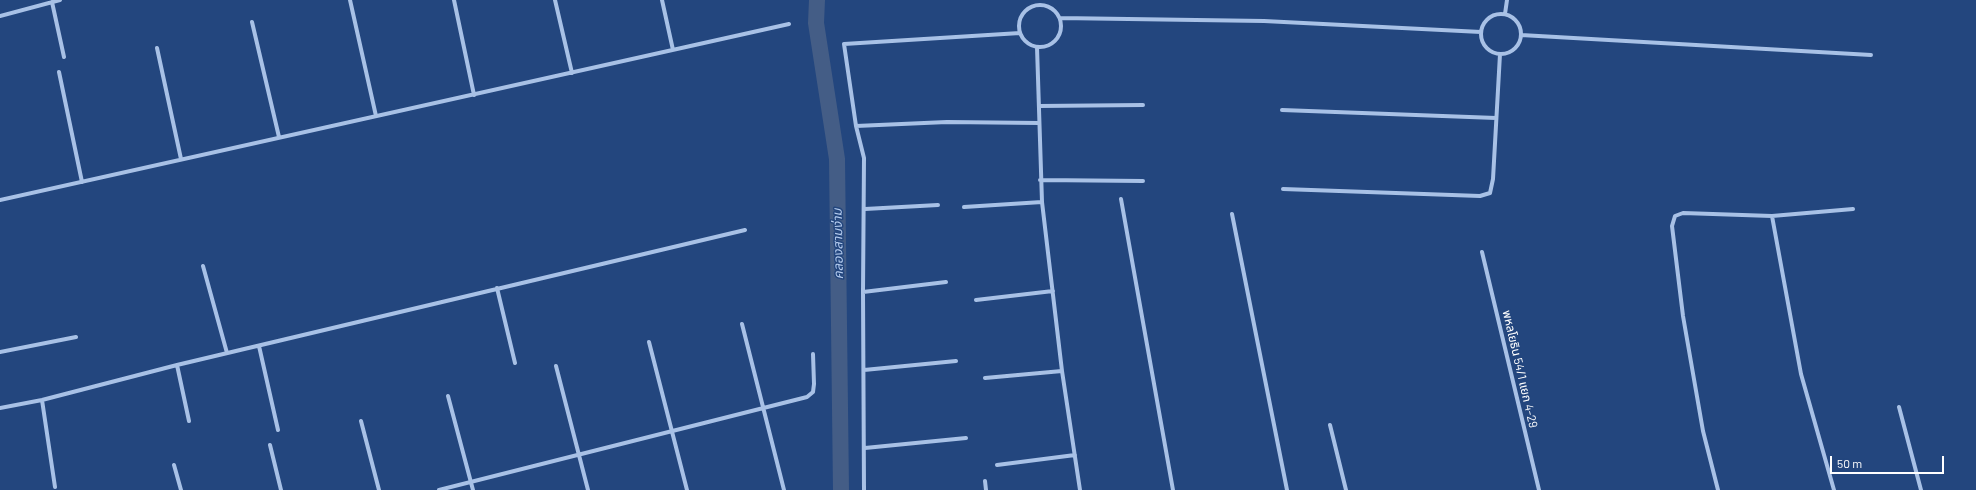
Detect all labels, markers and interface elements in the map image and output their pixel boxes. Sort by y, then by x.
water label: คลองสามง่าม [830,208,846,280]
street label: พหลโยธิน 54/1 แยก 4-29 [1499,309,1541,429]
scale bar [1832,448,1946,474]
text: 50 m [1837,456,1862,470]

